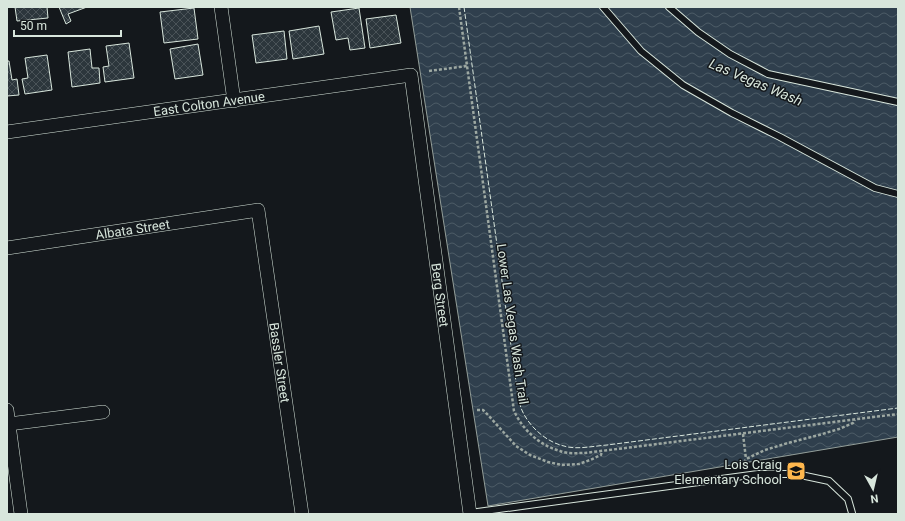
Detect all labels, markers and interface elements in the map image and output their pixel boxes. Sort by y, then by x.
scale bar [14,12,121,38]
text: 50 m [20,19,47,33]
water label: Las Vegas Wash [707,55,805,109]
street label: East Colton Avenue [152,89,266,119]
street label: Albata Street [94,216,171,243]
street label: Lower Las Vegas Wash Trail [494,243,531,405]
street label: Berg Street [428,262,452,328]
street label: Bassler Street [266,322,293,404]
place label: Lois Craig Elementary School [674,457,782,487]
school or university icon: Lois Craig Elementary School [785,460,807,482]
north arrow [853,469,893,509]
text: N [869,491,879,505]

